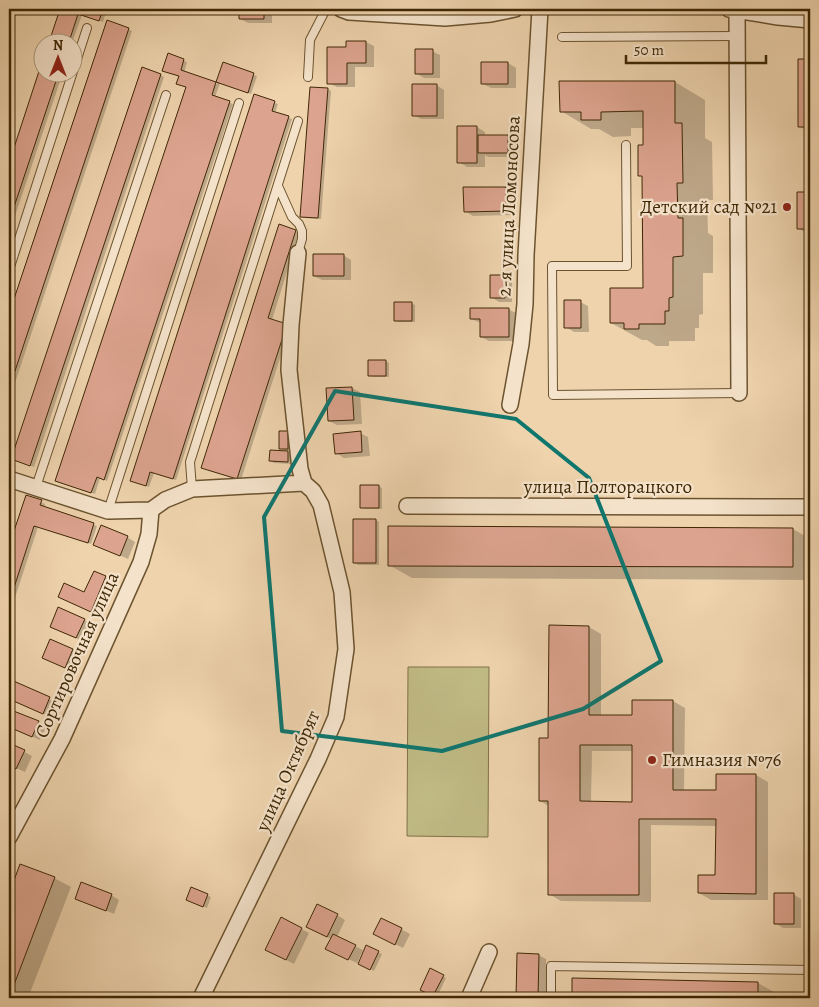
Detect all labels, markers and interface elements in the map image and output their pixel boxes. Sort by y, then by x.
north arrow [32,32,82,82]
scale bar [626,32,766,64]
text: N [53,36,63,55]
text: 50 m [634,40,664,60]
street label: 2-я улица Ломоносова [491,115,527,297]
place label: Детский сад №21 [640,194,778,220]
marker: Детский сад №21 [781,201,793,213]
street label: улица Полторацкого [523,474,692,500]
street label: Сортировочная улица [29,568,125,742]
street label: улица Октябрят [249,706,327,837]
place label: Гимназия №76 [662,747,782,773]
marker: Гимназия №76 [646,754,658,766]

